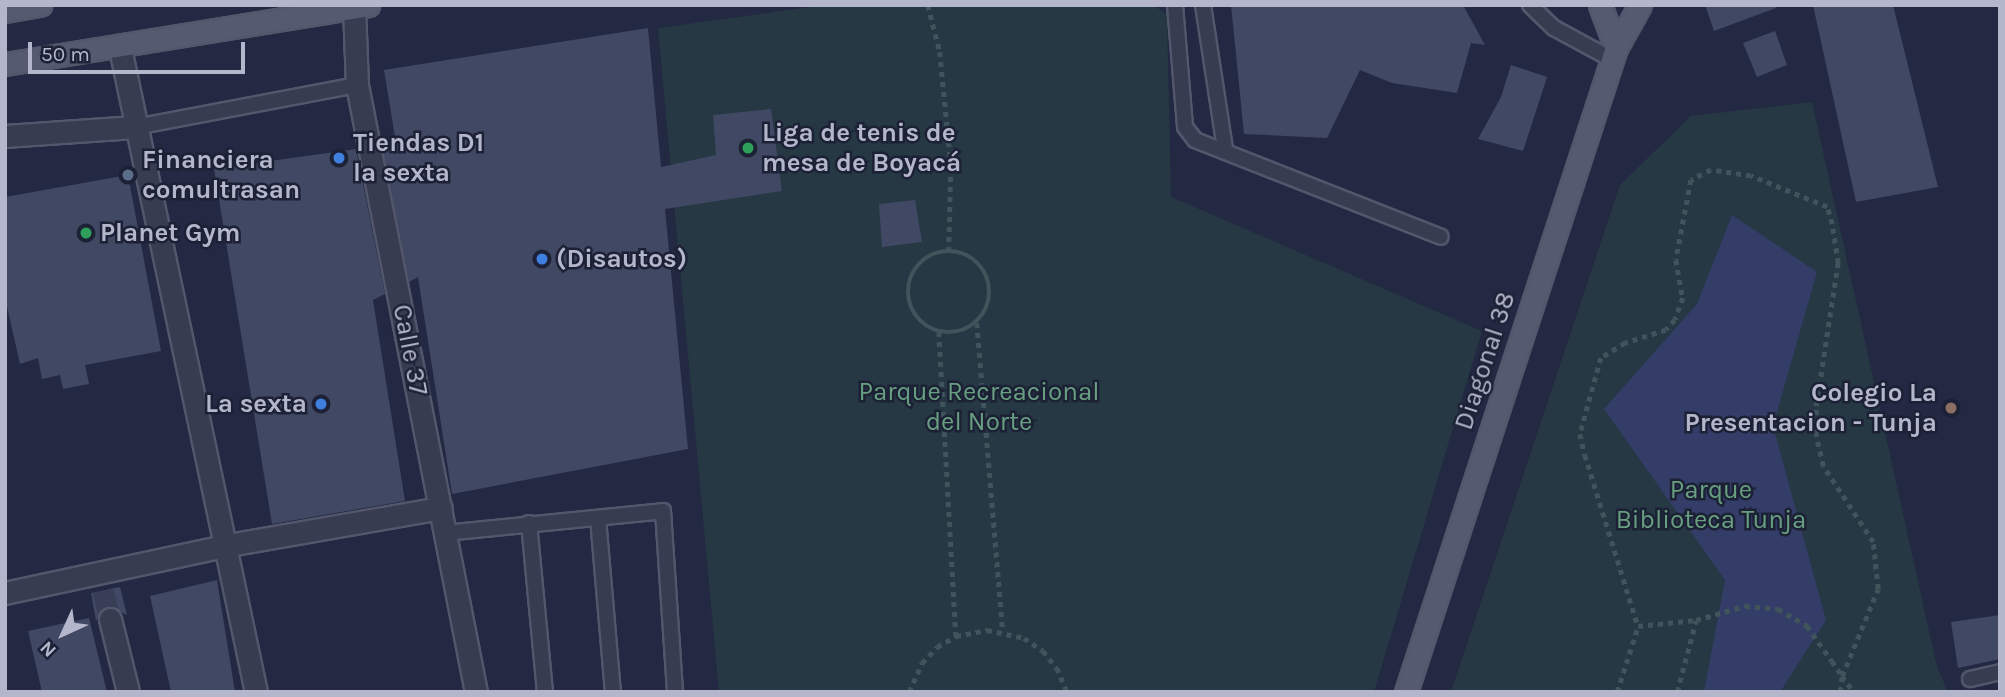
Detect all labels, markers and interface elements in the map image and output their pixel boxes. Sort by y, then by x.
scale bar [32,28,248,72]
text: 50 m [41,42,90,66]
place label: Liga de tenis de mesa de Boyacá [762,117,961,178]
place label: Tiendas D1 la sexta [353,127,484,188]
marker: Liga de tenis de mesa de Boyacá [740,140,756,156]
place label: Financiera comultrasan [142,144,300,206]
marker: Tiendas D1 la sexta [331,150,347,166]
marker: Financiera comultrasan [120,167,136,183]
place label: Planet Gym [100,217,240,249]
marker: Planet Gym [78,225,94,241]
place label: (Disautos) [556,243,687,275]
marker: (Disautos) [534,251,550,267]
street label: Diagonal 38 [1448,288,1522,434]
street label: Calle 37 [386,302,434,398]
park label: Parque Recreacional del Norte [859,376,1099,438]
place label: Colegio La Presentacion - Tunja [1685,377,1937,438]
place label: La sexta [205,388,307,420]
marker: La sexta [313,396,329,412]
marker: Colegio La Presentacion - Tunja [1943,400,1959,416]
park label: Parque Biblioteca Tunja [1616,474,1806,536]
north arrow [28,599,98,669]
text: N [36,636,61,661]

